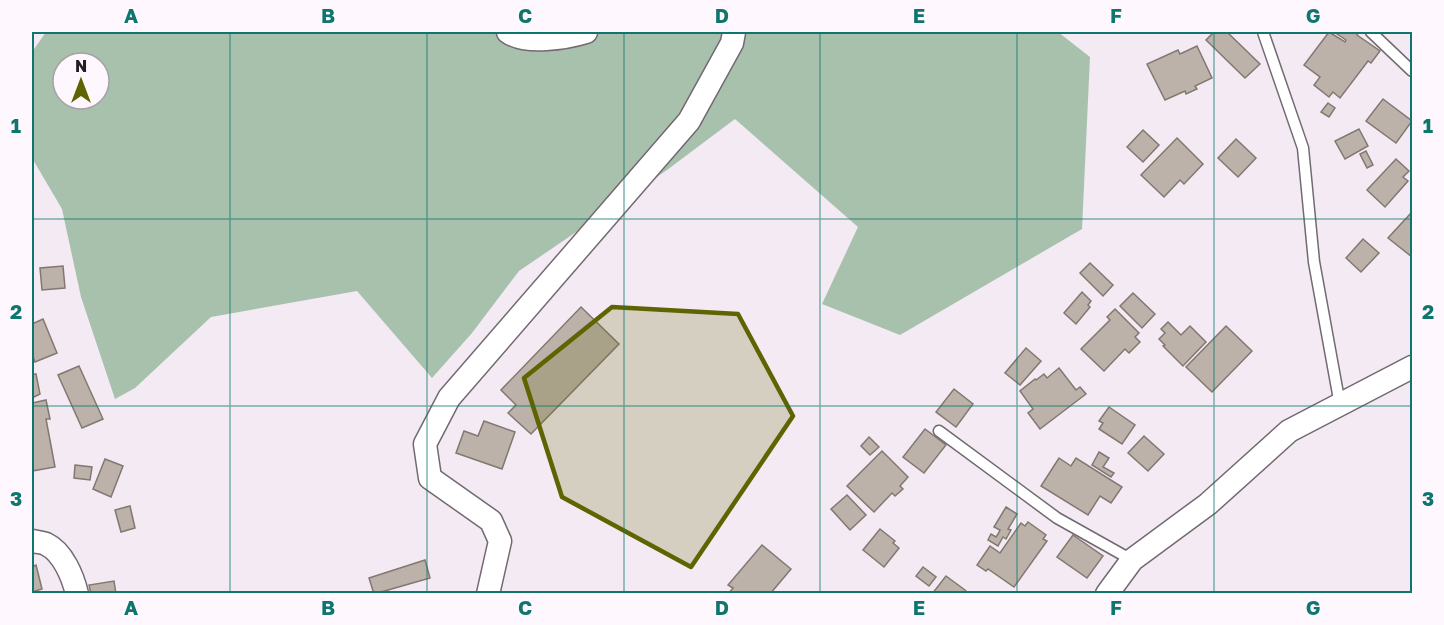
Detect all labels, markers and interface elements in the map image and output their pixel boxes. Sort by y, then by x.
text: A [124,3,138,27]
text: B [321,3,335,27]
text: C [518,3,532,27]
text: D [715,3,729,27]
text: E [913,3,925,27]
text: F [1110,3,1122,27]
text: G [1306,3,1320,27]
north arrow [51,51,111,111]
text: N [75,56,87,76]
text: 1 [11,113,21,137]
text: 1 [1423,113,1433,137]
text: 2 [10,299,22,323]
text: 2 [1422,299,1434,323]
text: 3 [10,486,22,510]
text: 3 [1422,486,1434,510]
text: A [124,595,138,619]
text: B [321,595,335,619]
text: C [518,595,532,619]
text: D [715,595,729,619]
text: E [913,595,925,619]
text: F [1110,595,1122,619]
text: G [1306,595,1320,619]

